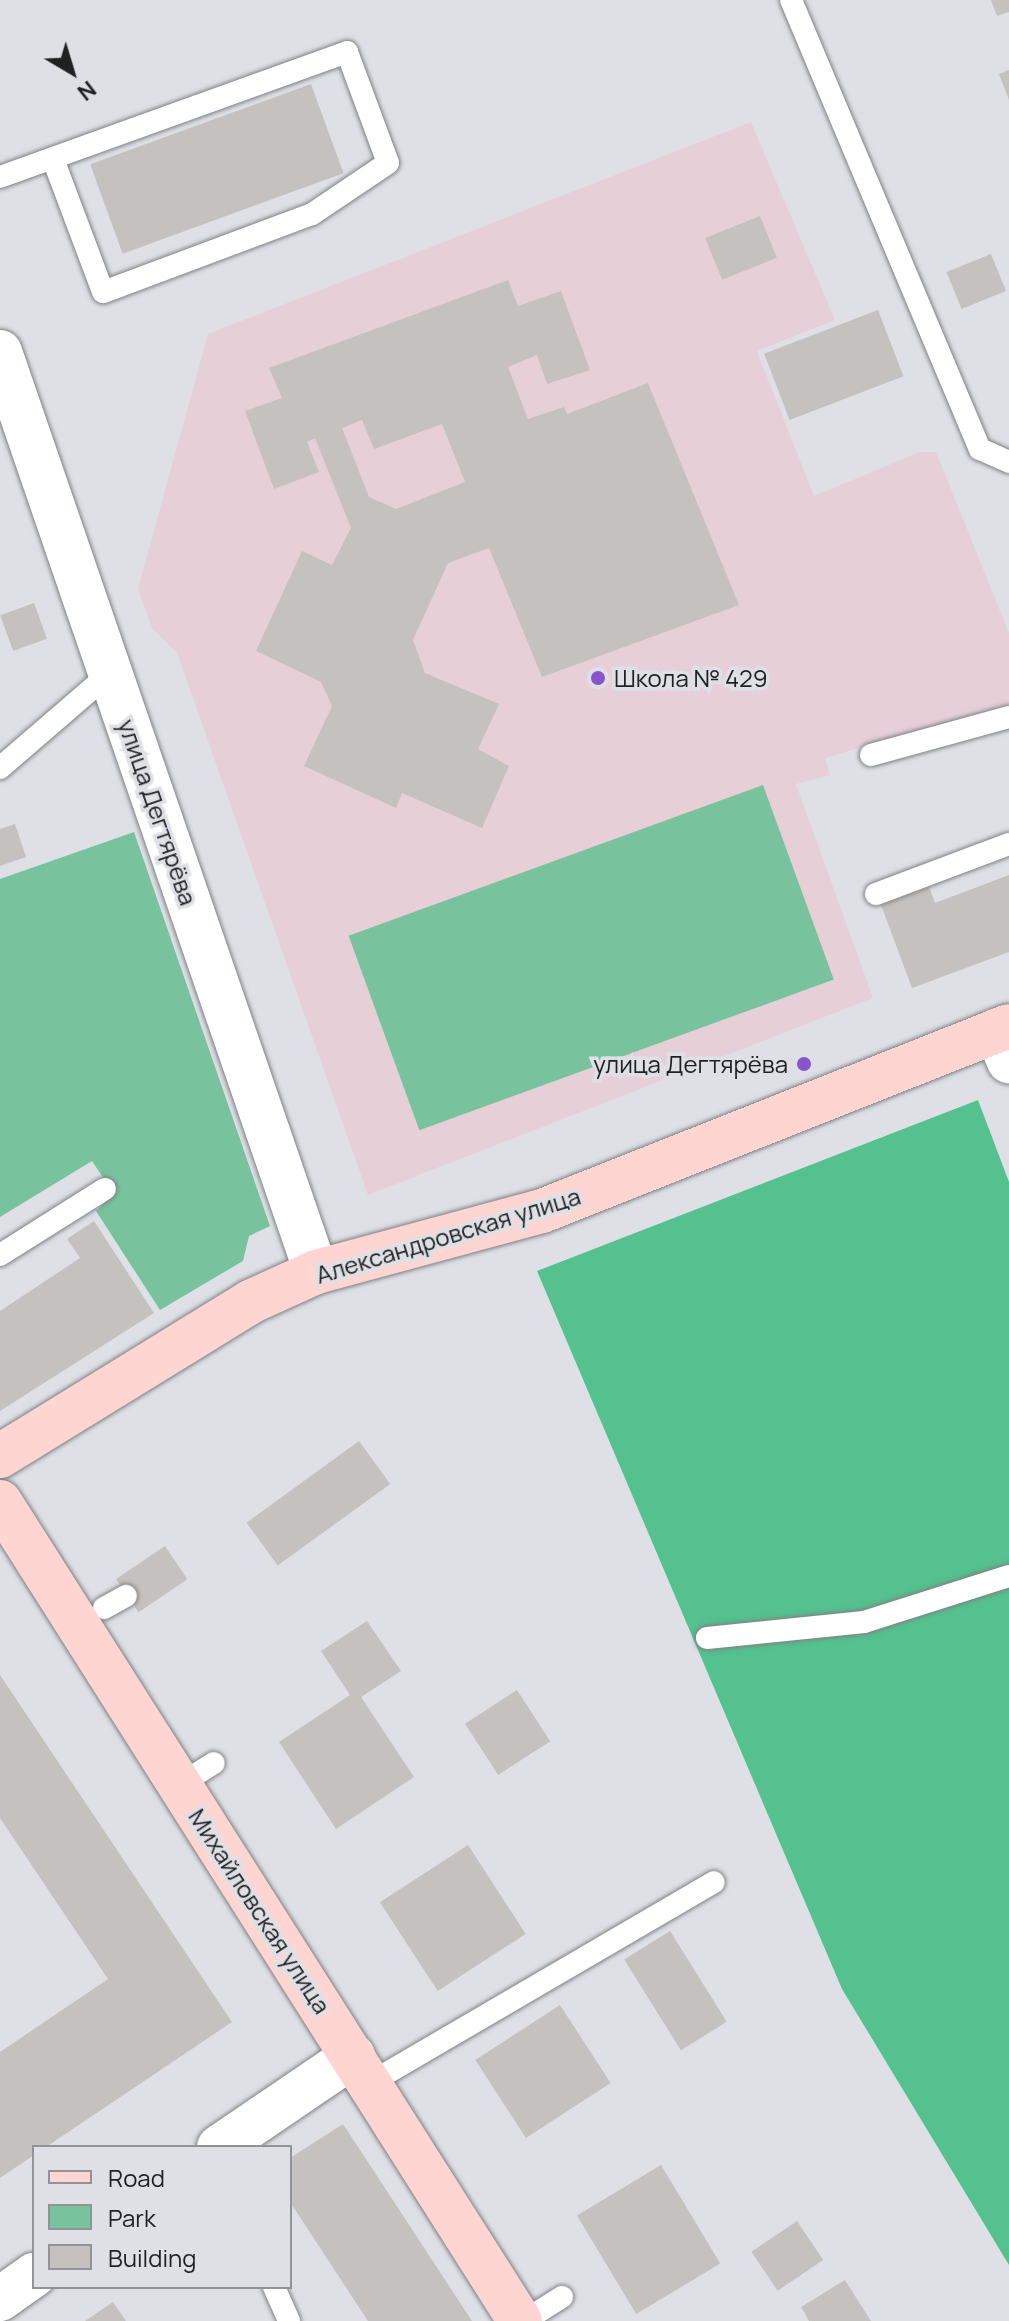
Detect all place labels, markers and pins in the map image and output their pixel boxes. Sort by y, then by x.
place label: Школа № 429 [614,664,768,692]
marker: Школа № 429 [589,669,607,687]
place label: улица Дегтярёва [593,1050,788,1078]
marker: улица Дегтярёва [795,1055,813,1073]

